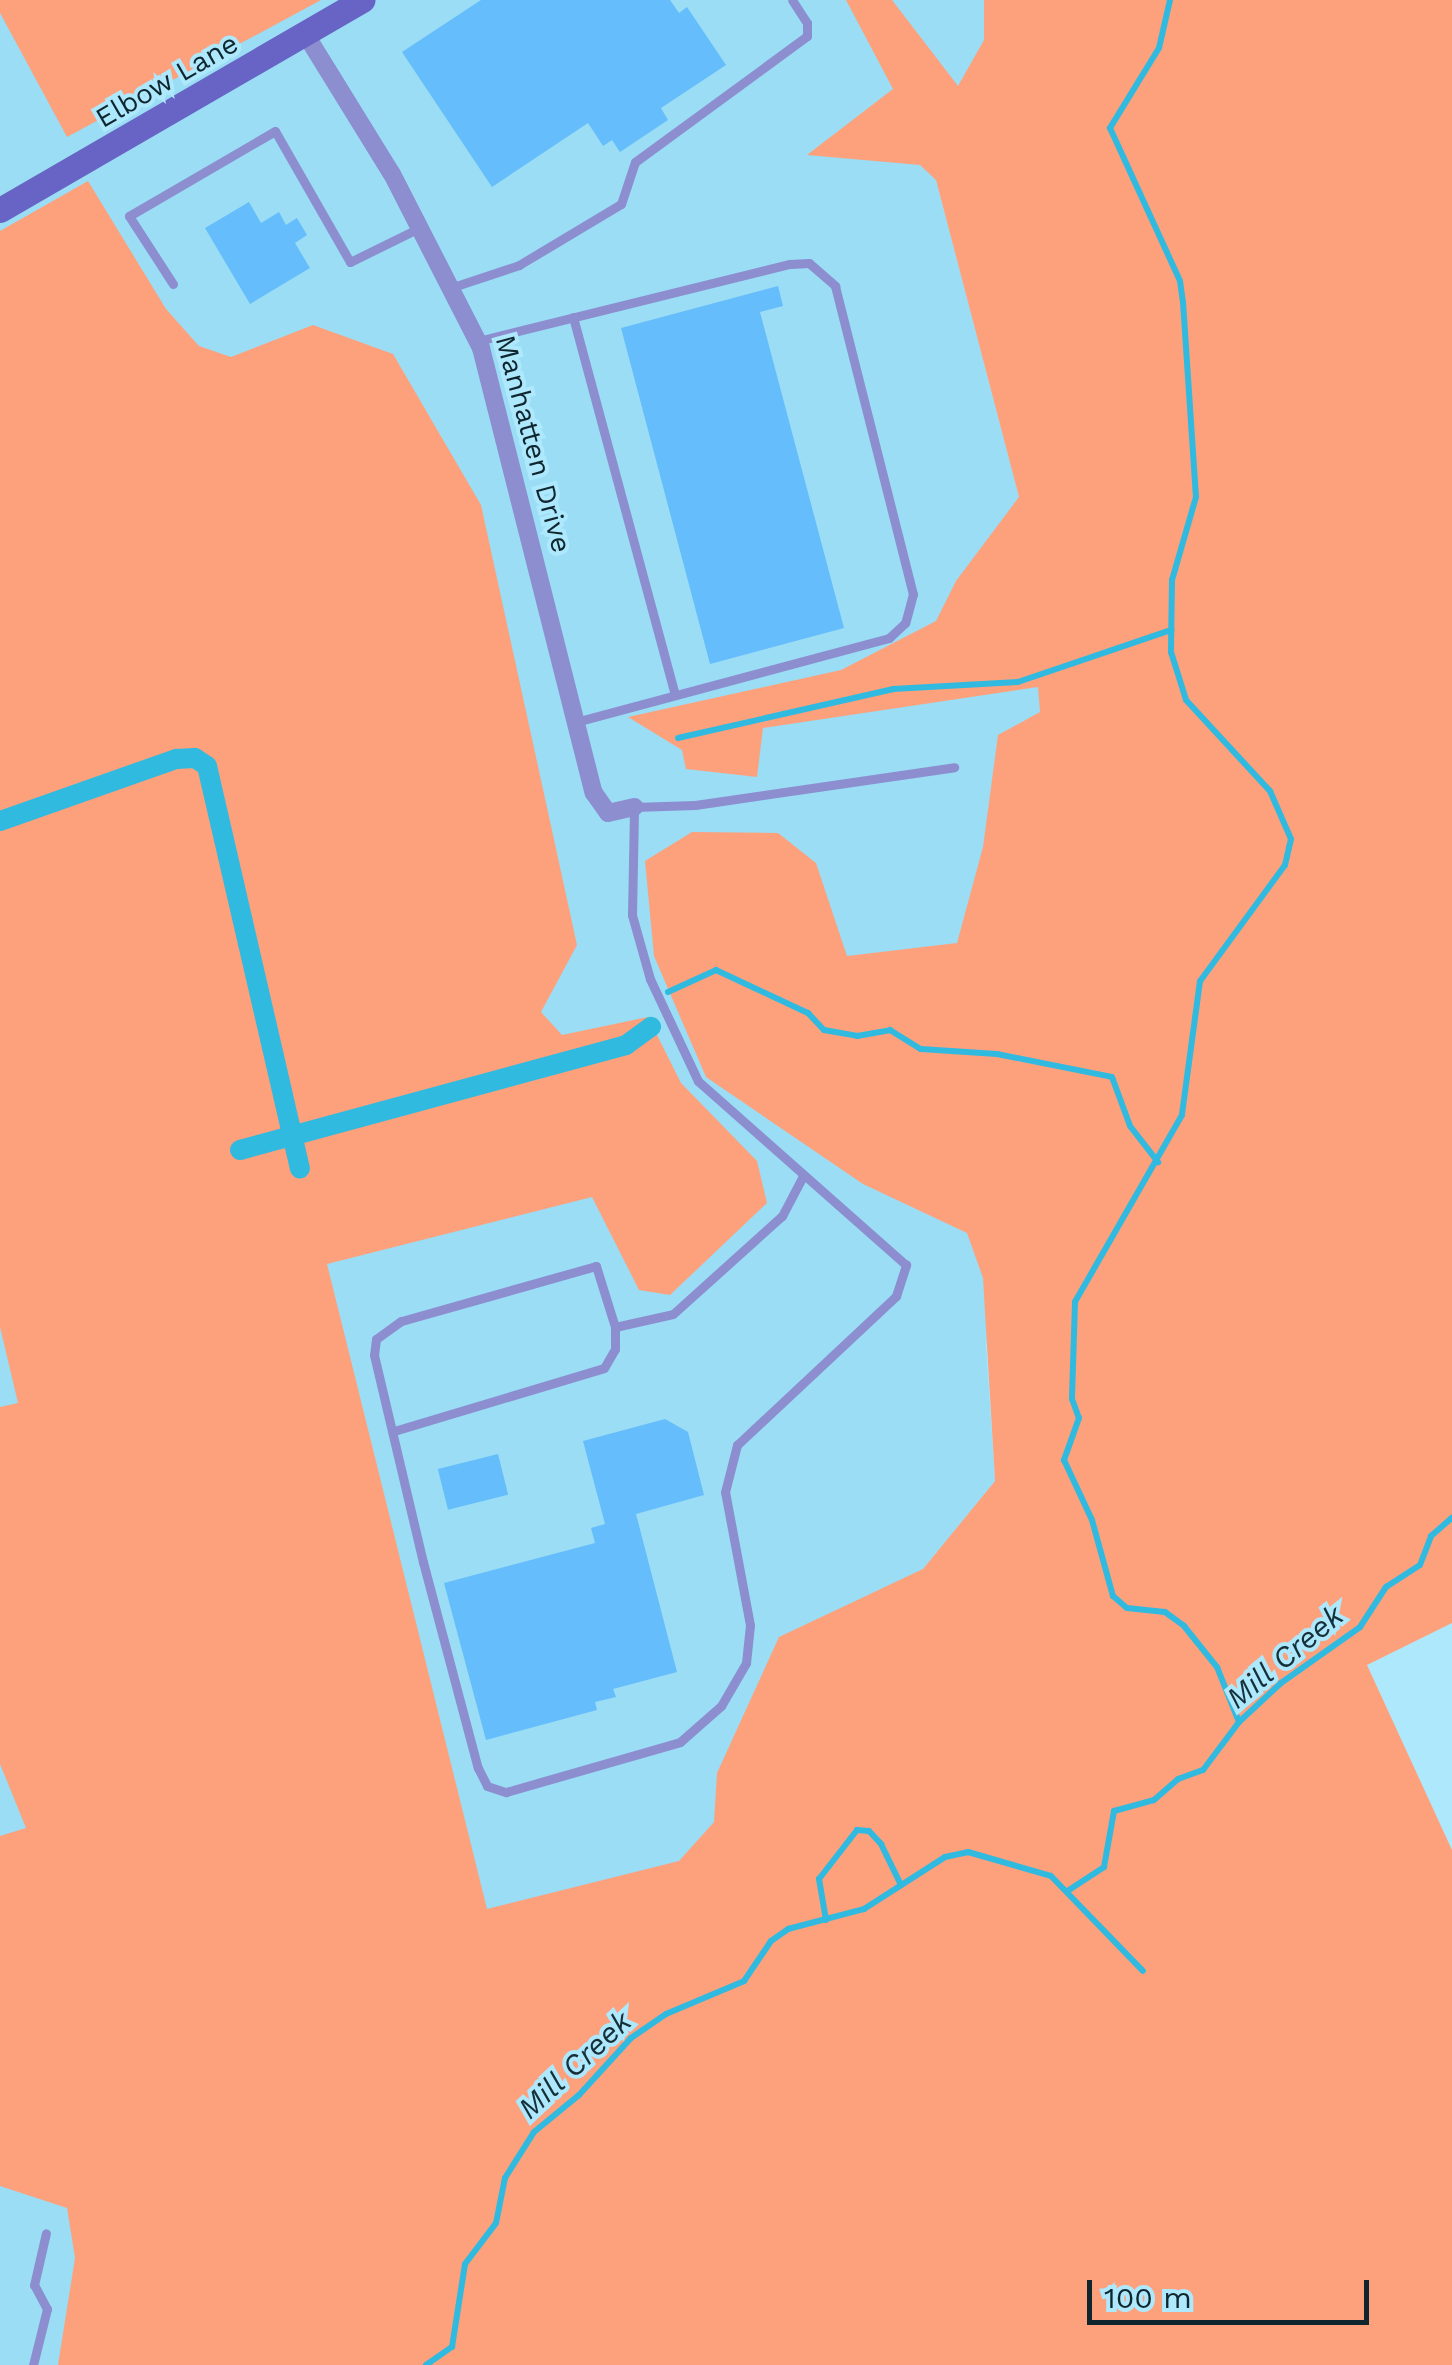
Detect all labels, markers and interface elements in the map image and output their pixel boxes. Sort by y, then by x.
street label: Elbow Lane [90,27,244,135]
street label: Manhatten Drive [488,332,578,556]
water label: Mill Creek [1219,1597,1351,1717]
water label: Mill Creek [510,2003,640,2127]
scale bar [1092,2260,1374,2322]
text: 100 m [1104,2280,1192,2315]

